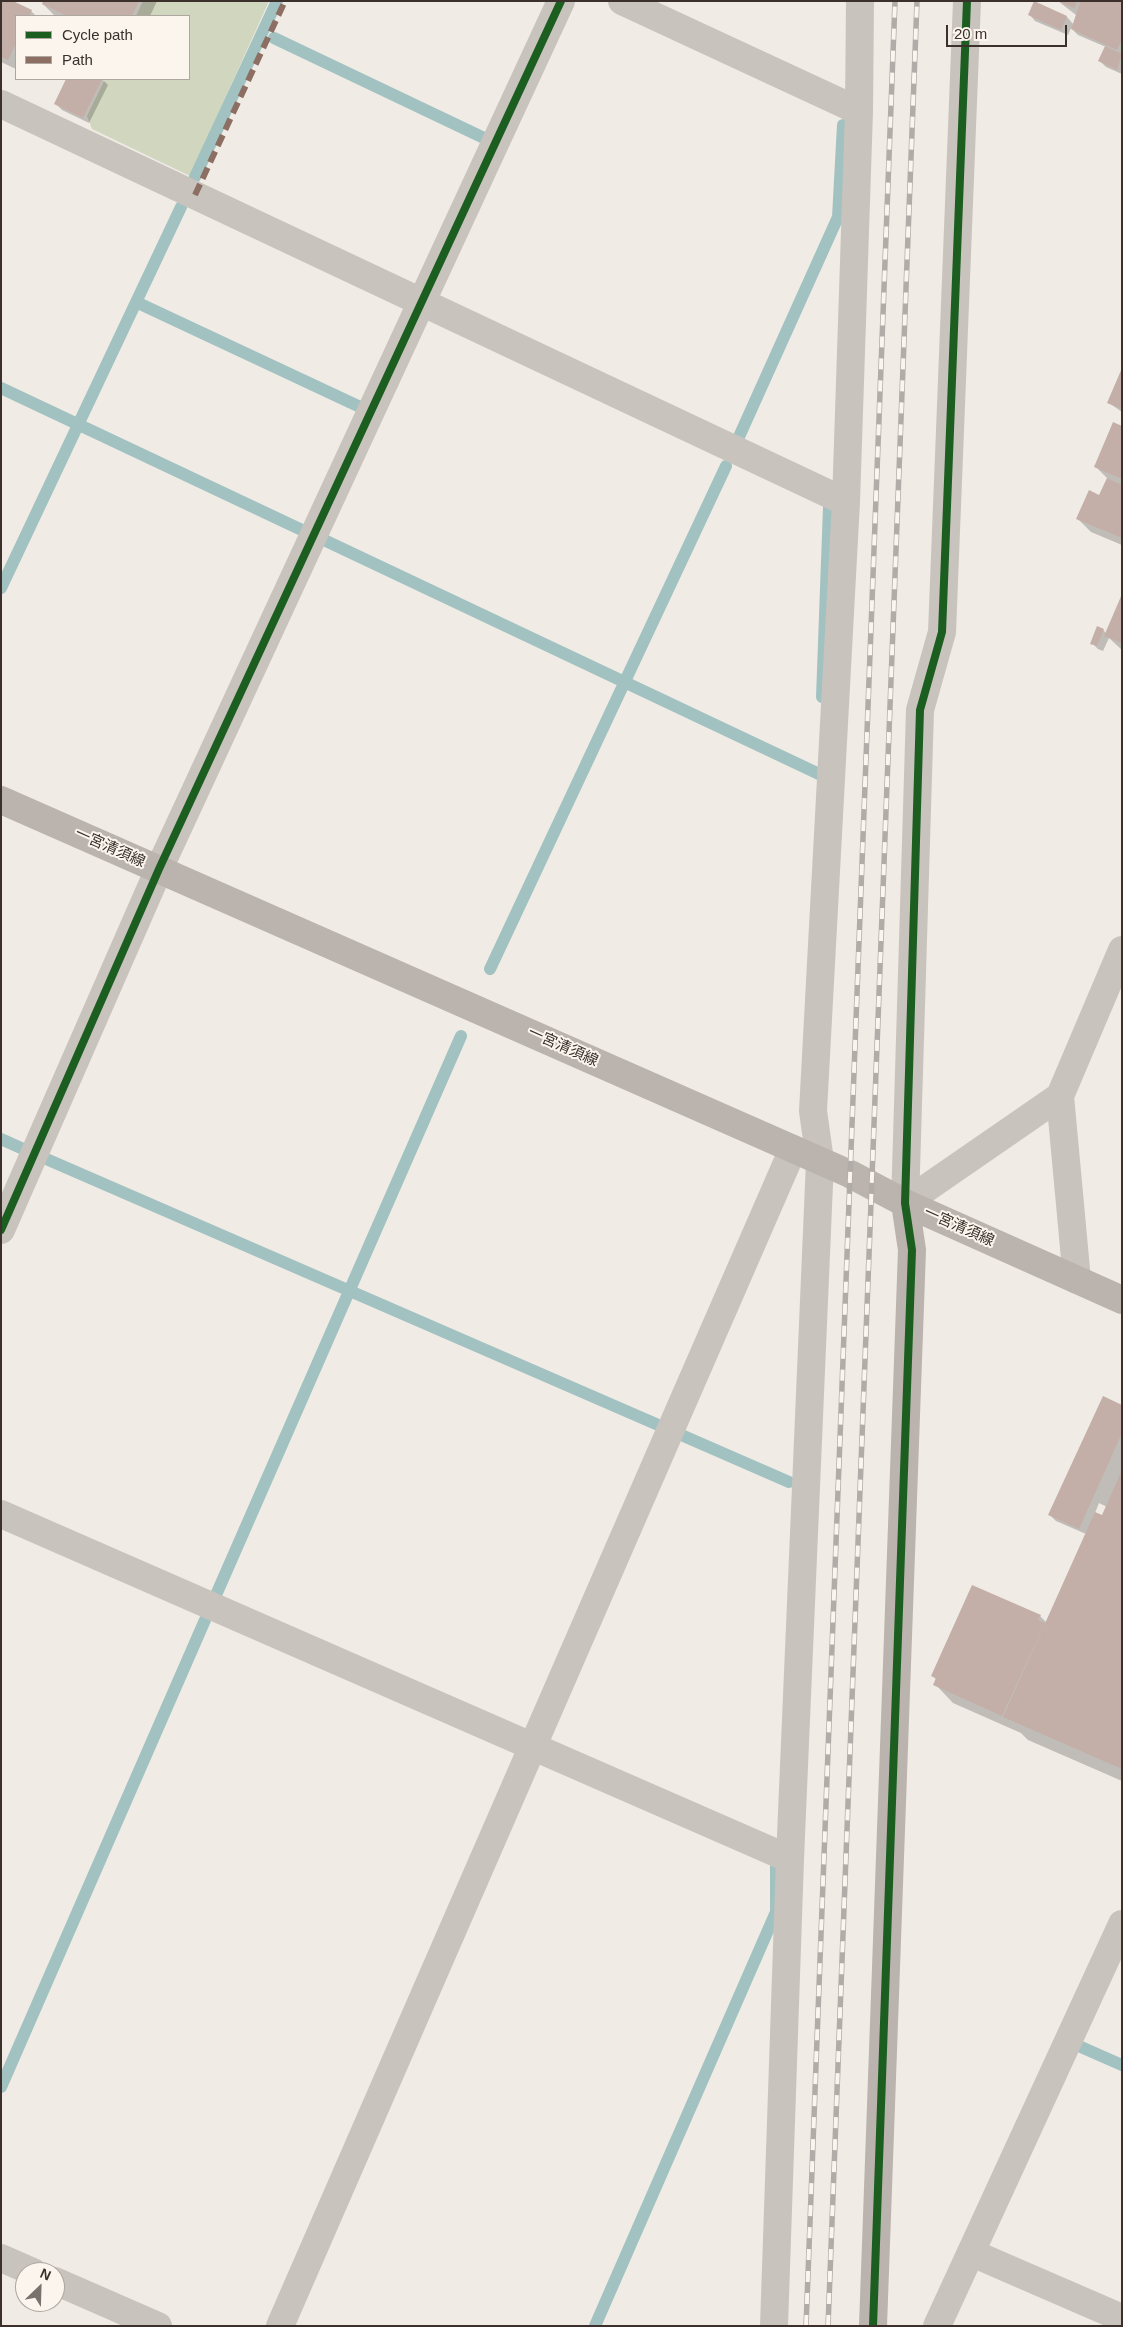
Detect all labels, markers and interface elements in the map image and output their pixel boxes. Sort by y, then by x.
legend [15,15,190,80]
scale bar [948,15,1069,47]
text: 20 m [954,25,987,42]
text: Cycle path [62,26,133,43]
text: Path [62,51,93,68]
street label: 一宮清須線 [72,825,148,871]
street label: 一宮清須線 [525,1024,601,1070]
street label: 一宮清須線 [921,1204,997,1250]
north arrow [15,2262,65,2312]
text: N [38,2265,54,2284]

